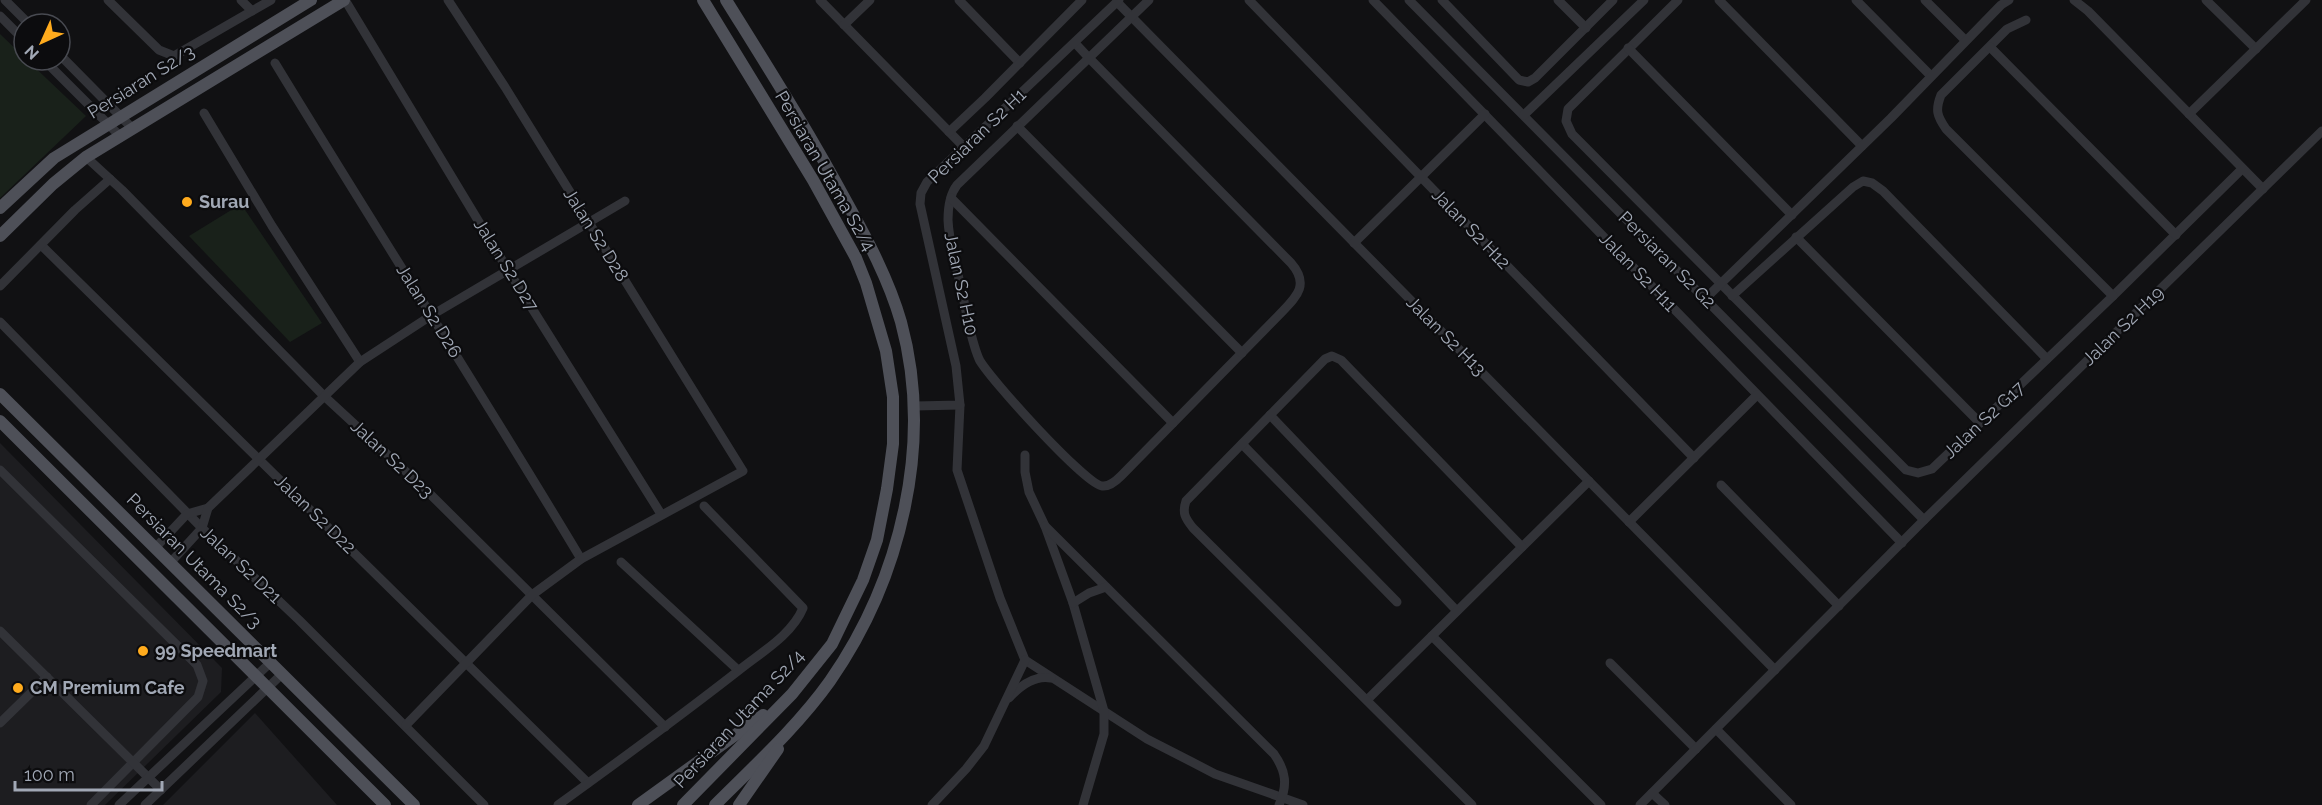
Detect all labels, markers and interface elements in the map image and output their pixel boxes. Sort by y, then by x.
north arrow [12,12,72,72]
street label: Persiaran S2/3 [84,40,198,123]
text: N [21,41,43,63]
street label: Persiaran S2 H1 [924,84,1030,187]
street label: Persiaran Utama S2/4 [771,87,880,255]
street label: Jalan S2 D28 [559,184,633,285]
street label: Jalan S2 H12 [1428,184,1515,273]
place label: Surau [199,191,249,212]
marker: Surau [180,195,194,209]
street label: Persiaran S2 G2 [1614,207,1720,313]
street label: Jalan S2 D27 [470,215,543,315]
street label: Jalan S2 H11 [1595,228,1681,316]
street label: Jalan S2 H10 [940,230,983,337]
street label: Jalan S2 D26 [392,260,467,361]
street label: Jalan S2 H19 [2078,282,2168,370]
street label: Jalan S2 H13 [1402,292,1490,380]
street label: Jalan S2 G17 [1939,377,2029,462]
street label: Jalan S2 D23 [347,415,438,502]
street label: Jalan S2 D22 [270,470,360,558]
street label: Persiaran Utama S2/3 [123,489,266,632]
street label: Jalan S2 D21 [197,522,286,608]
place label: 99 Speedmart [155,640,277,661]
marker: 99 Speedmart [136,644,150,658]
street label: Persiaran Utama S2/4 [669,645,808,792]
place label: CM Premium Cafe [30,677,185,698]
marker: CM Premium Cafe [11,681,25,695]
scale bar [15,754,162,792]
text: 100 m [24,764,75,785]

